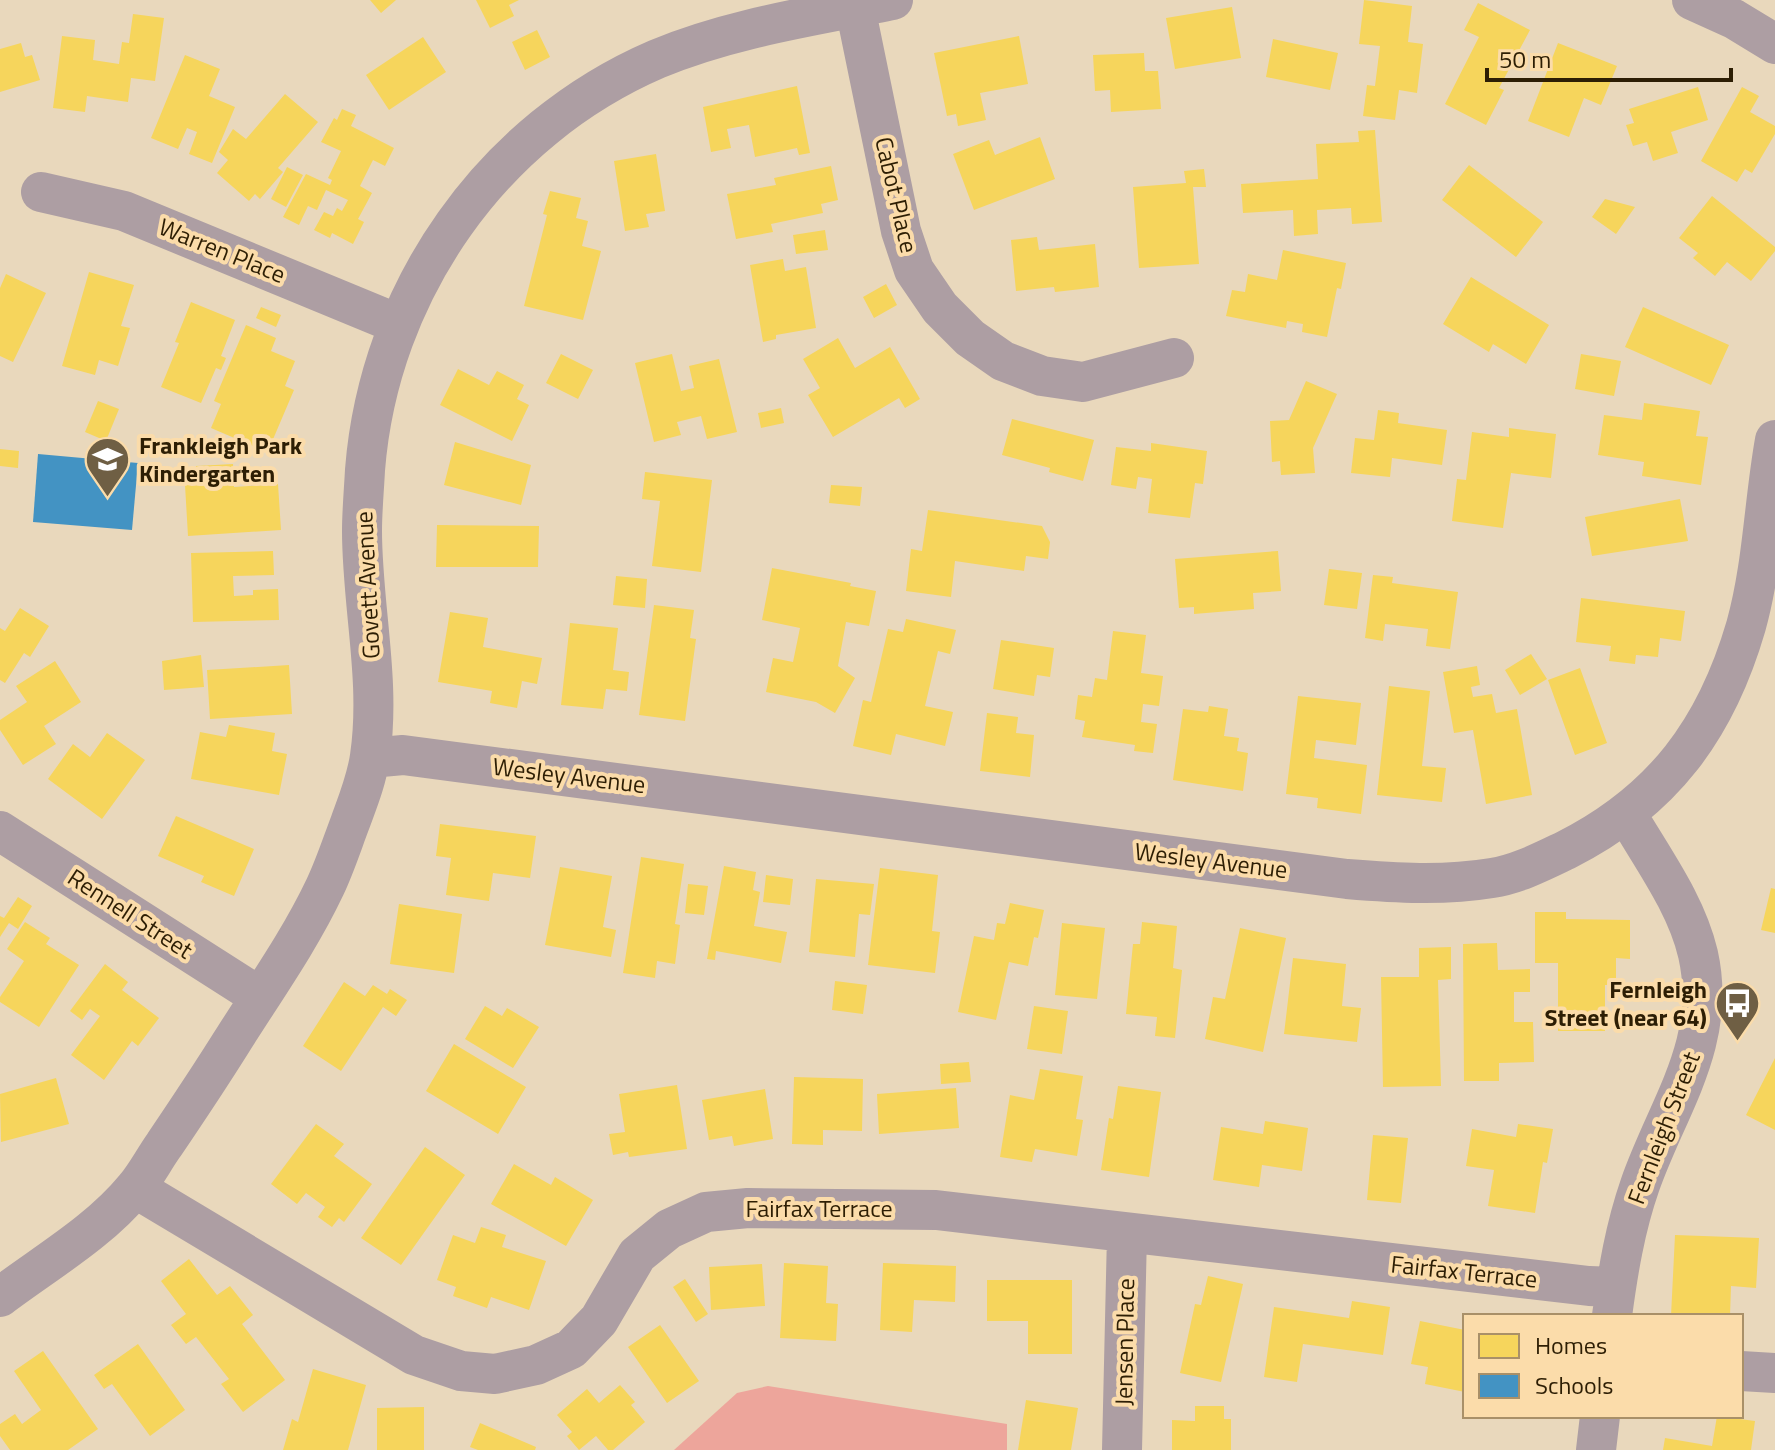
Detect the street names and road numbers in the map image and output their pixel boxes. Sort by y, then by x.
street label: Cabot Place [866,133,928,256]
street label: Warren Place [154,208,291,292]
street label: Govett Avenue [345,510,389,660]
street label: Wesley Avenue [491,748,647,802]
street label: Wesley Avenue [1133,833,1289,887]
street label: Rennell Street [61,859,201,967]
street label: Fernleigh Street [1617,1046,1709,1209]
street label: Fairfax Terrace [745,1190,893,1226]
street label: Fairfax Terrace [1389,1245,1539,1297]
street label: Jensen Place [1105,1278,1143,1406]

